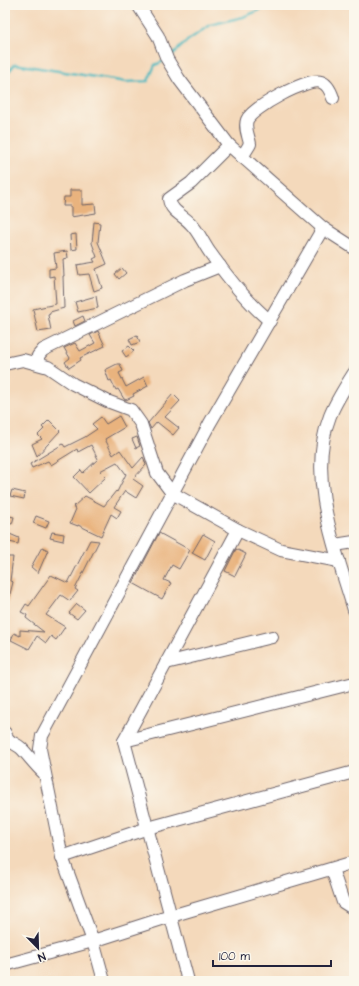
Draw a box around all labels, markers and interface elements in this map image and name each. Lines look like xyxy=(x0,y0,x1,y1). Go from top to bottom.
north arrow xyxy=(18,928,58,968)
scale bar xyxy=(213,942,331,968)
text: N xyxy=(36,948,48,965)
text: 100 m xyxy=(219,948,250,965)

